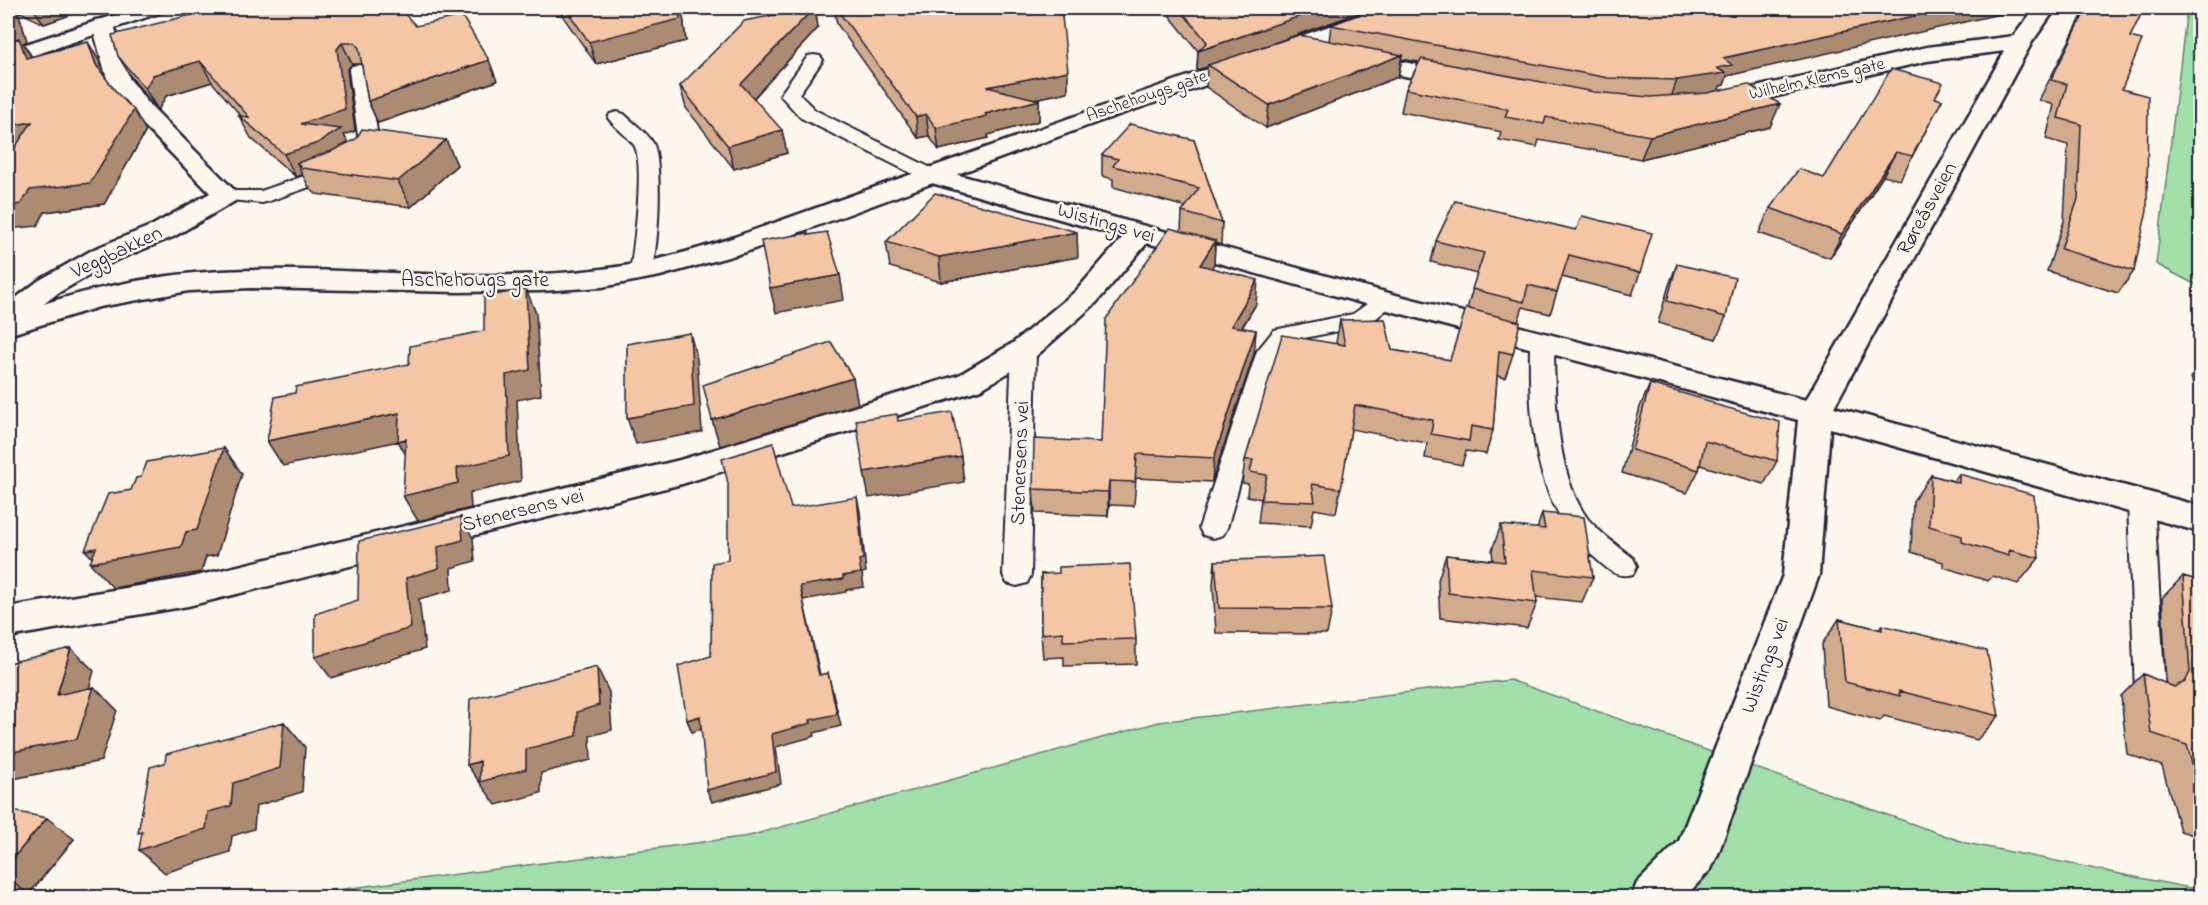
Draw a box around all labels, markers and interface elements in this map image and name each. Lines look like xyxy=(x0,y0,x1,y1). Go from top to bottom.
street label: Wilhelm Klems gate xyxy=(1747,52,1889,109)
street label: Aschehougs gate xyxy=(1083,64,1212,131)
street label: Røreåsveien xyxy=(1890,157,1966,261)
street label: Wistings vei xyxy=(1053,196,1158,254)
street label: Veggbakken xyxy=(65,219,169,290)
street label: Aschehougs gate xyxy=(401,266,549,298)
street label: Stenersens vei xyxy=(1004,400,1038,526)
street label: Stenersens vei xyxy=(459,481,587,541)
street label: Wistings vei xyxy=(1734,614,1800,719)

